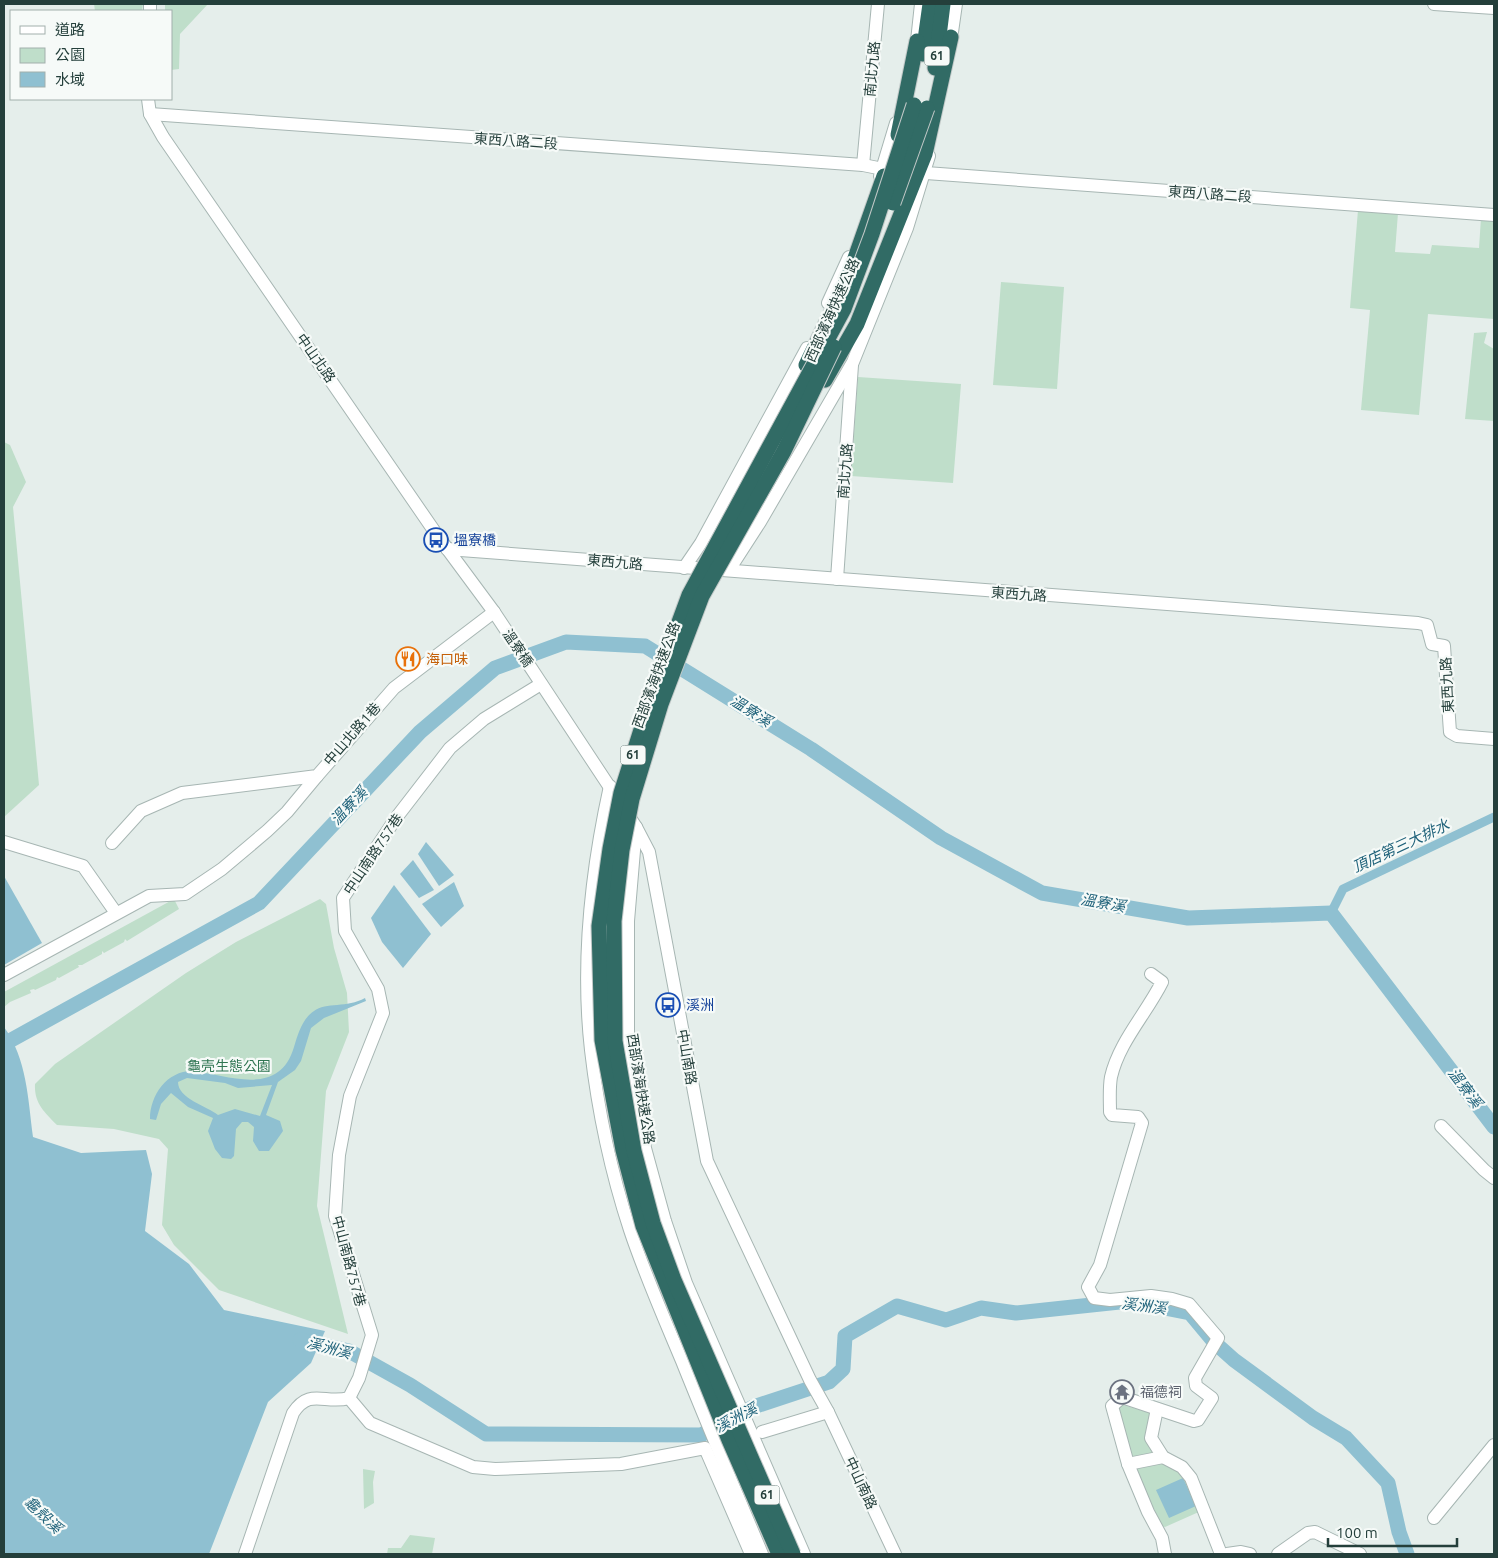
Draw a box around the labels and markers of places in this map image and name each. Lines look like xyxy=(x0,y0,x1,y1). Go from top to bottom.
bus stop icon: 塭寮橋 xyxy=(423,527,449,553)
place label: 塭寮橋 xyxy=(454,532,496,548)
restaurant icon: 海口味 xyxy=(395,646,421,672)
place label: 海口味 xyxy=(426,651,468,667)
bus stop icon: 溪洲 xyxy=(655,992,681,1018)
place label: 溪洲 xyxy=(686,997,714,1013)
temple icon: 福德祠 xyxy=(1109,1379,1135,1405)
place label: 福德祠 xyxy=(1140,1384,1182,1400)

